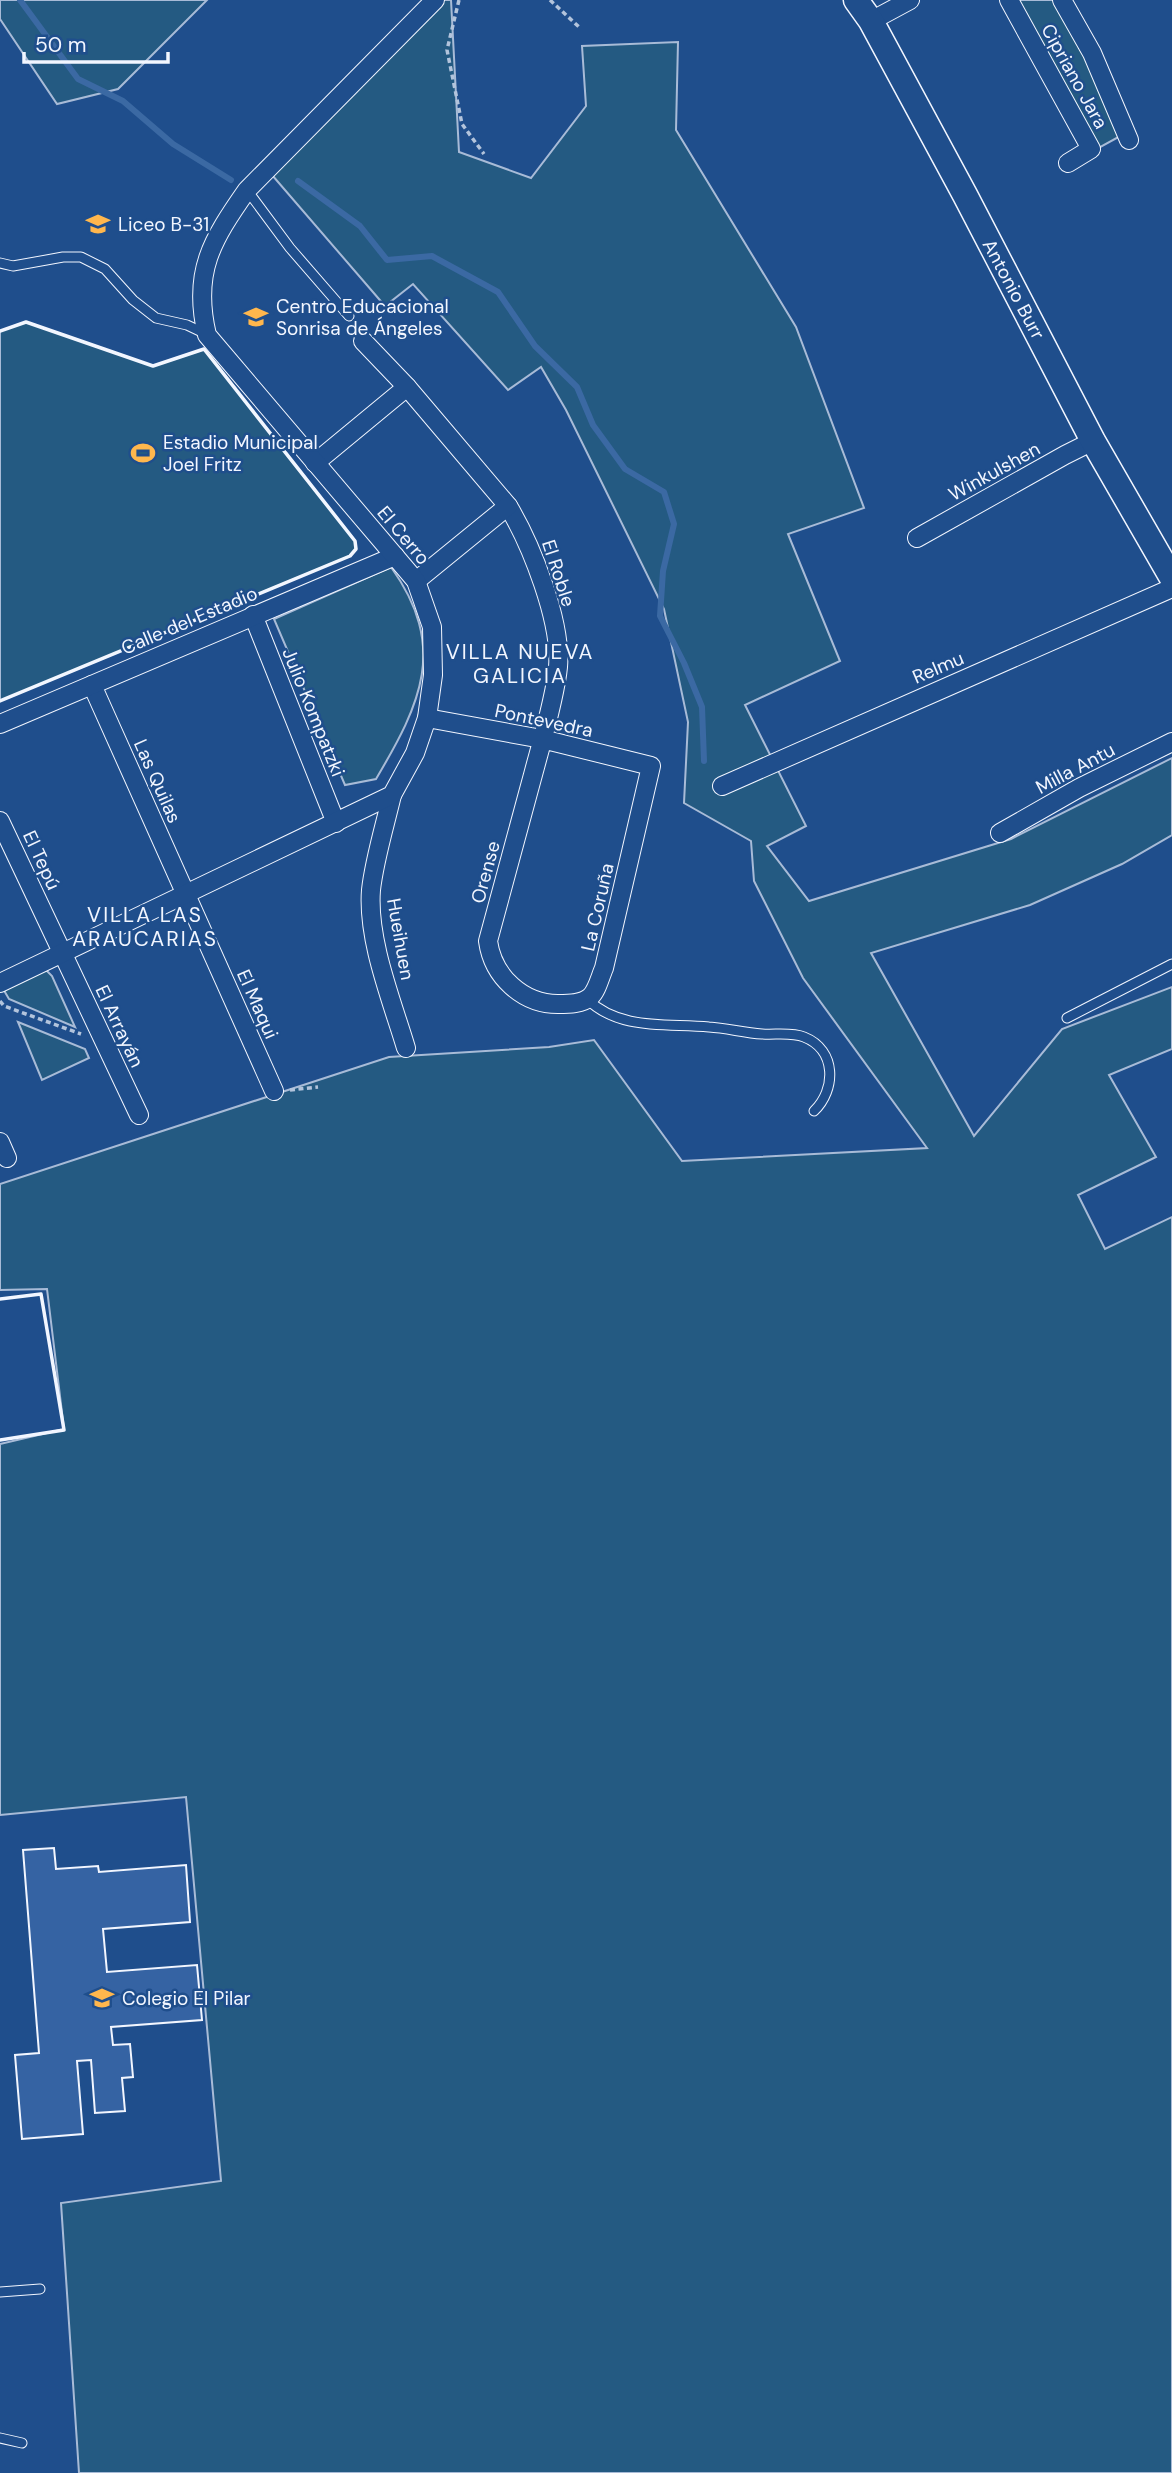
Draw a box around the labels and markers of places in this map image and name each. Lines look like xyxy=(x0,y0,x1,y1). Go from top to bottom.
school or university icon: Liceo B-31 xyxy=(84,210,112,238)
place label: Liceo B-31 xyxy=(118,212,209,237)
place label: Centro Educacional Sonrisa de Ángeles xyxy=(276,294,449,341)
school or university icon: Centro Educacional Sonrisa de Ángeles xyxy=(242,303,270,331)
place label: Estadio Municipal Joel Fritz xyxy=(163,430,318,477)
sports icon: Estadio Municipal Joel Fritz xyxy=(129,439,157,467)
school or university icon: Colegio El Pilar xyxy=(88,1984,116,2012)
place label: Colegio El Pilar xyxy=(122,1986,251,2011)

